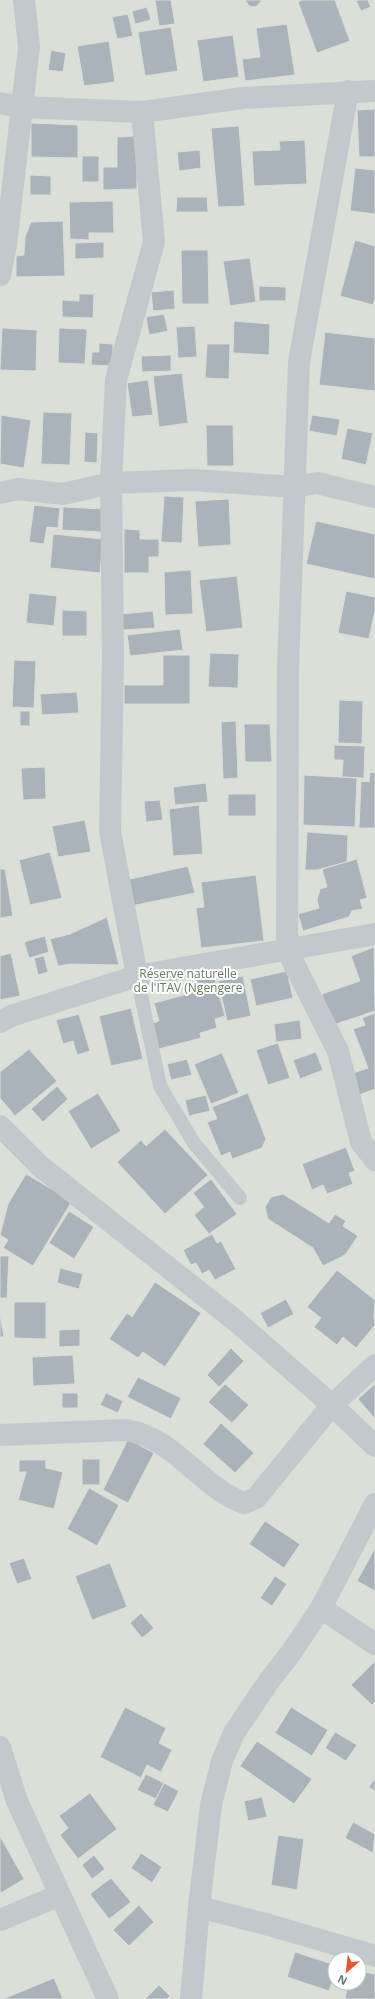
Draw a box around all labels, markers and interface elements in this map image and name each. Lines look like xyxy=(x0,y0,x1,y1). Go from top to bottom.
park label: Réserve naturelle de l'ITAV (Ngengere xyxy=(134,965,243,996)
north arrow xyxy=(327,1951,367,1991)
text: N xyxy=(335,1972,350,1989)

